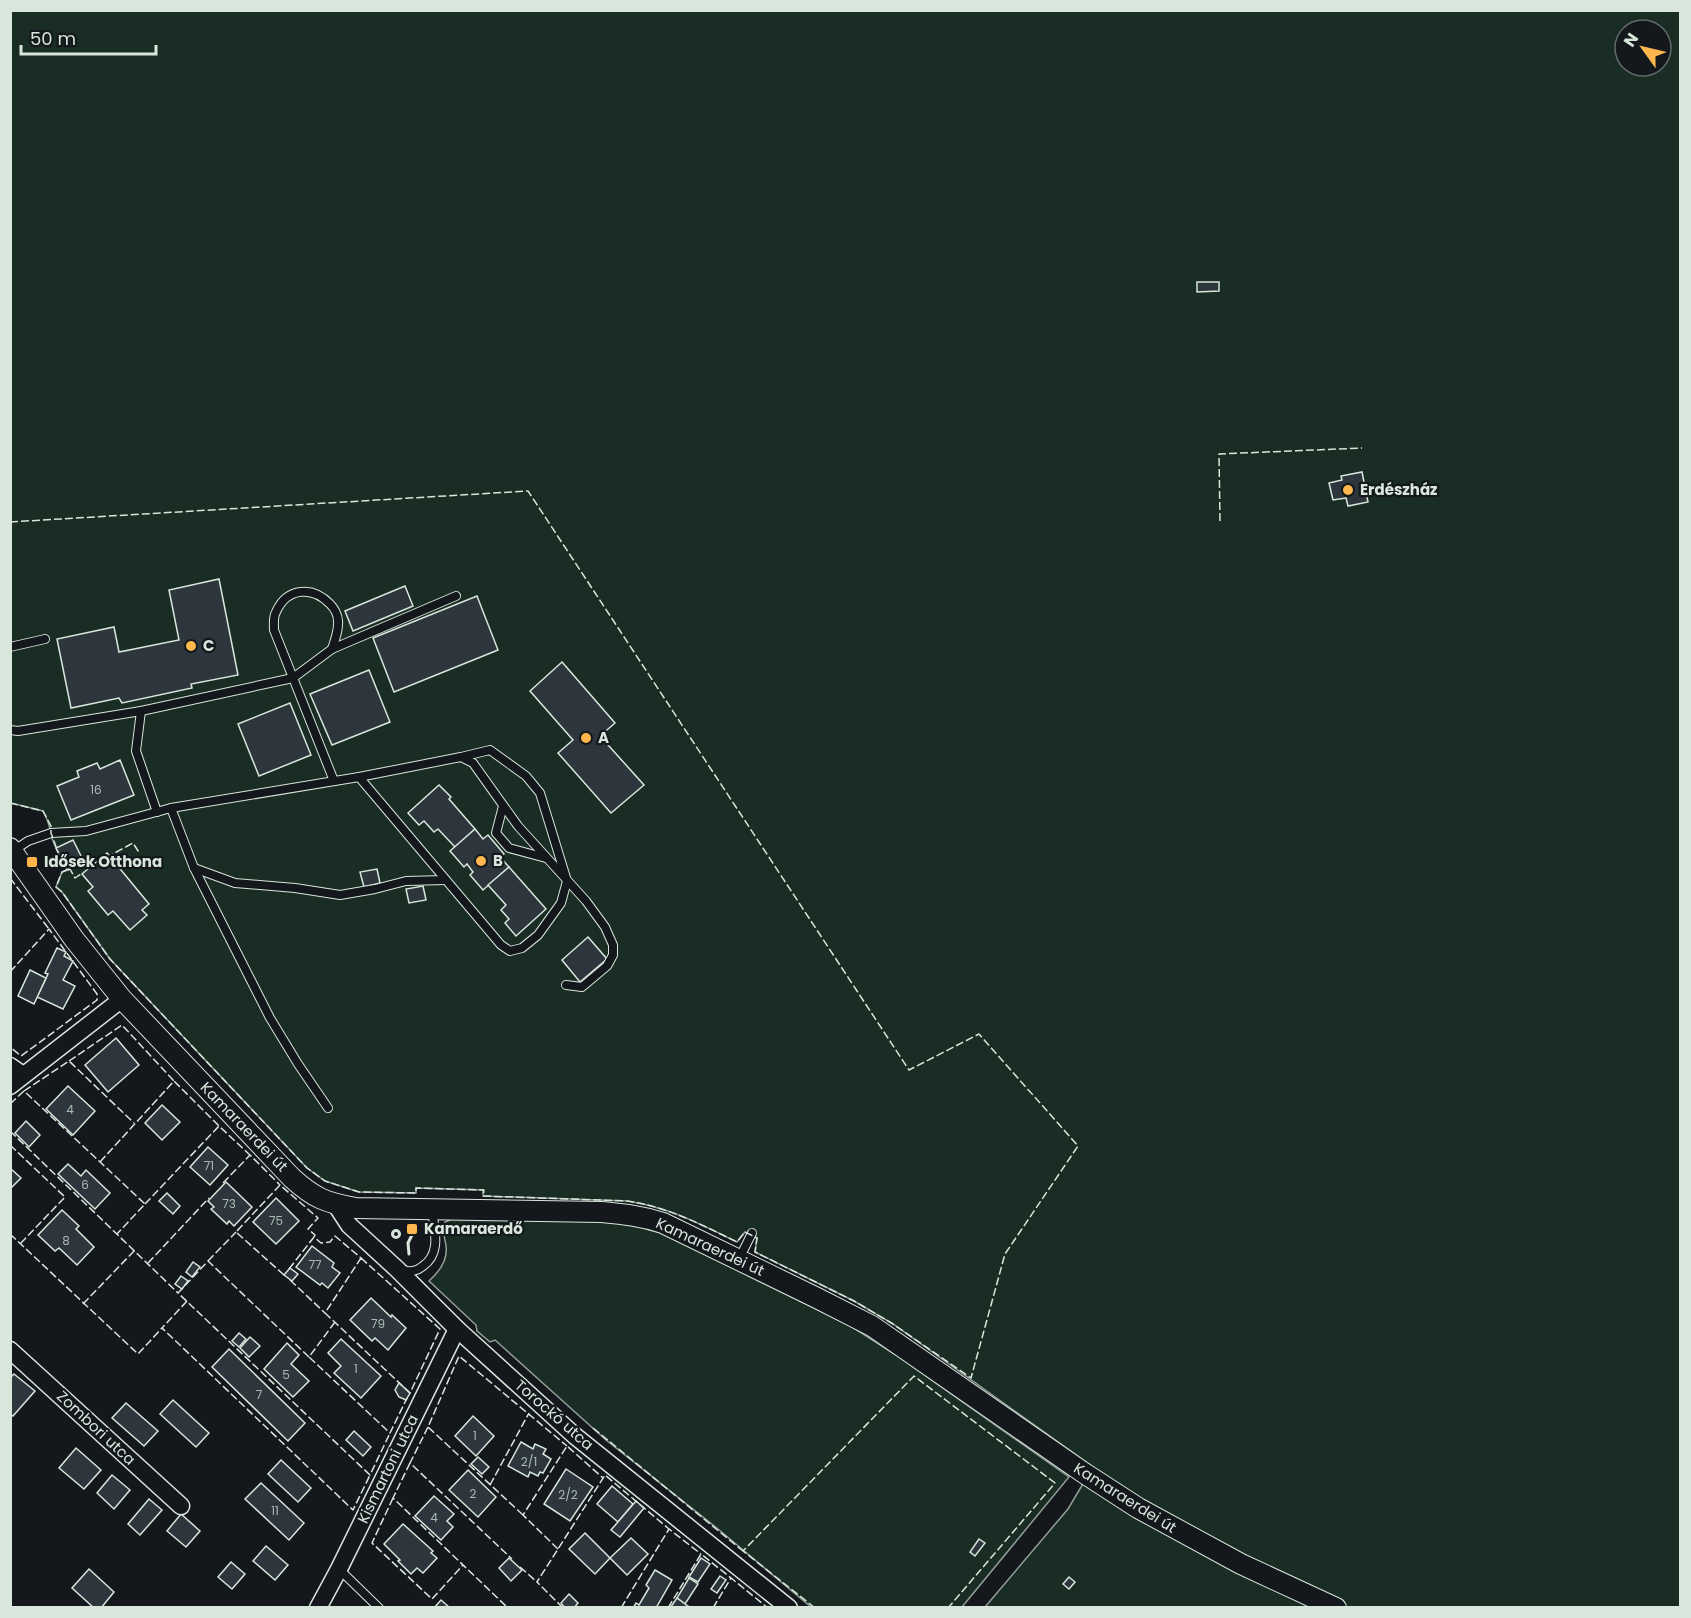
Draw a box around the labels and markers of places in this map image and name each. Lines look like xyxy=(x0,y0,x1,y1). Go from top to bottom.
place label: Erdészház xyxy=(1360,479,1438,500)
marker: Erdészház xyxy=(1341,483,1355,497)
place label: C xyxy=(203,635,214,656)
marker: C xyxy=(184,639,198,653)
place label: A xyxy=(598,727,609,748)
marker: A xyxy=(579,731,593,745)
place label: B xyxy=(493,850,503,871)
place label: Idősek Otthona xyxy=(44,851,162,872)
marker: B xyxy=(474,854,488,868)
marker: Idősek Otthona xyxy=(25,855,39,869)
place label: Kamaraerdő xyxy=(424,1218,523,1239)
marker: Kamaraerdő xyxy=(405,1222,419,1236)

